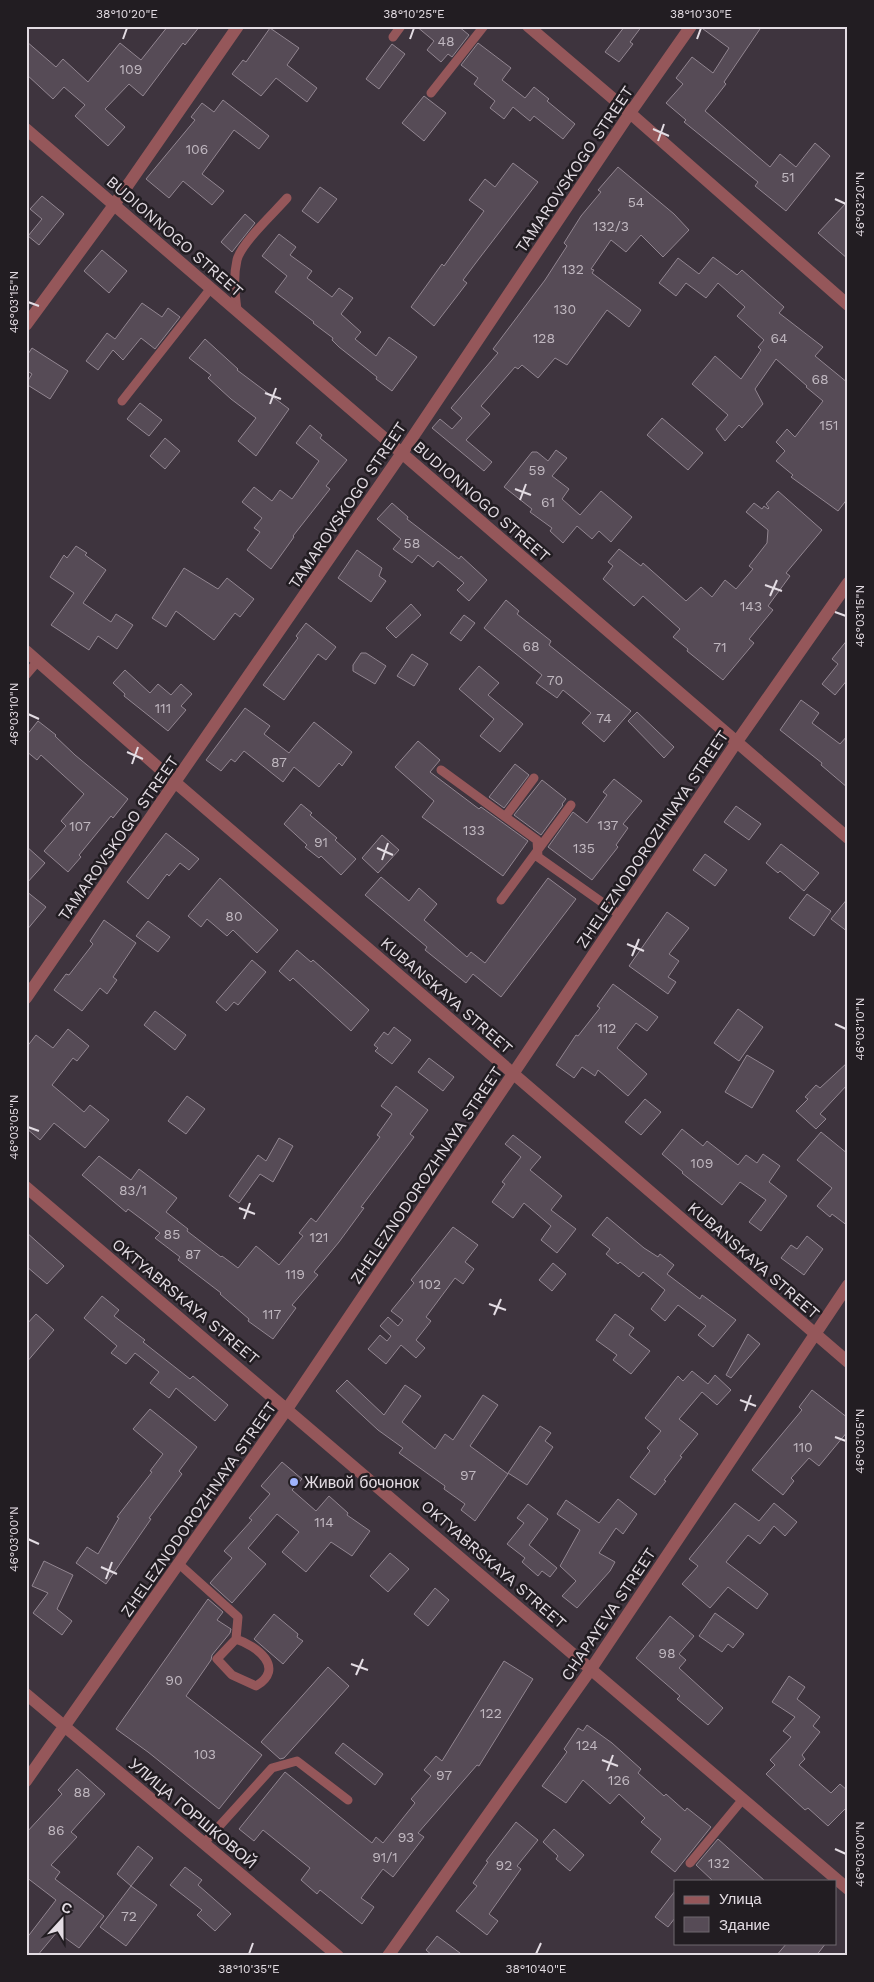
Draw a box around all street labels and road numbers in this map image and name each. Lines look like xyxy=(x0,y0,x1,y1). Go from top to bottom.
street label: TAMAROVSKOGO STREET xyxy=(512,82,638,256)
street label: BUDIONNOGO STREET xyxy=(103,172,247,301)
street label: TAMAROVSKOGO STREET xyxy=(285,418,411,592)
street label: BUDIONNOGO STREET xyxy=(410,437,554,566)
street label: ZHELEZNODOROZHNAYA STREET xyxy=(572,727,733,952)
street label: TAMAROVSKOGO STREET xyxy=(54,752,183,924)
street label: KUBANSKAYA STREET xyxy=(377,933,517,1058)
street label: ZHELEZNODOROZHNAYA STREET xyxy=(346,1063,507,1288)
street label: KUBANSKAYA STREET xyxy=(684,1198,824,1323)
street label: OKTYABRSKAYA STREET xyxy=(108,1234,263,1369)
street label: ZHELEZNODOROZHNAYA STREET xyxy=(117,1398,280,1620)
street label: OKTYABRSKAYA STREET xyxy=(417,1496,570,1633)
street label: CHAPAYEVA STREET xyxy=(557,1544,660,1684)
street label: УЛИЦА ГОРШКОВОЙ xyxy=(125,1754,260,1872)

